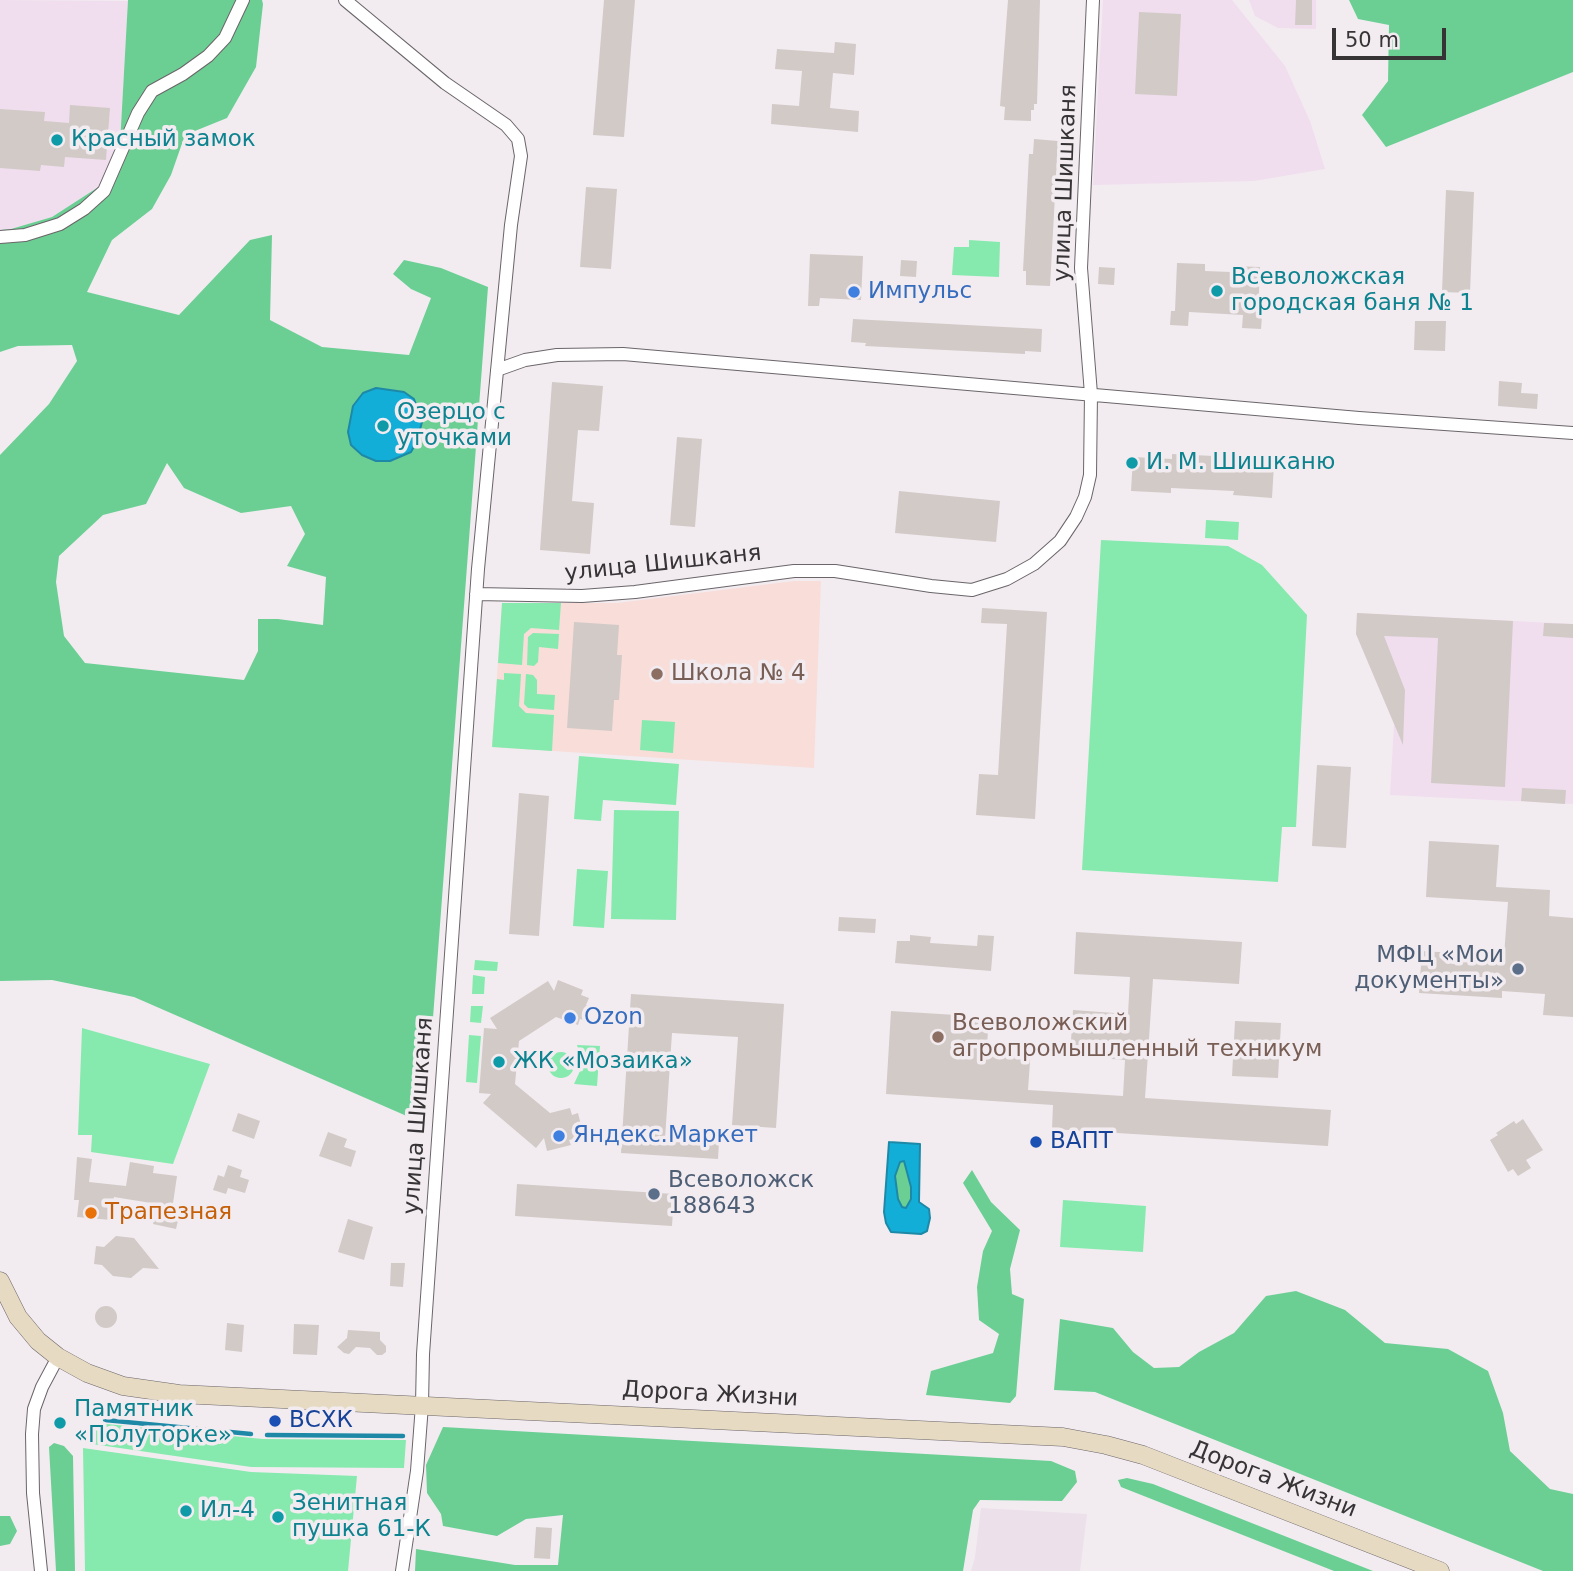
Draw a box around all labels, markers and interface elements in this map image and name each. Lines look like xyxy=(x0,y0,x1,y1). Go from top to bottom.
scale bar xyxy=(1335,14,1449,58)
text: 50 m xyxy=(1345,28,1399,52)
street label: улица Шишканя xyxy=(1049,84,1083,282)
place label: Красный замок xyxy=(71,126,256,154)
marker: Красный замок xyxy=(49,132,65,148)
place label: Всеволожская городская баня № 1 xyxy=(1231,264,1474,318)
place label: Импульс xyxy=(868,278,972,306)
marker: Всеволожская городская баня № 1 xyxy=(1209,283,1225,299)
marker: Импульс xyxy=(846,284,862,300)
place label: Озерцо с уточками xyxy=(397,399,512,453)
marker: Озерцо с уточками xyxy=(375,418,391,434)
place label: И. М. Шишканю xyxy=(1146,449,1335,477)
marker: И. М. Шишканю xyxy=(1124,455,1140,471)
street label: улица Шишканя xyxy=(563,540,763,588)
place label: Школа № 4 xyxy=(671,660,806,688)
marker: Школа № 4 xyxy=(649,666,665,682)
place label: МФЦ «Мои документы» xyxy=(1354,942,1504,996)
marker: МФЦ «Мои документы» xyxy=(1510,961,1526,977)
place label: Ozon xyxy=(584,1004,643,1032)
marker: Ozon xyxy=(562,1010,578,1026)
place label: Всеволожский агропромышленный техникум xyxy=(952,1010,1322,1064)
street label: улица Шишканя xyxy=(398,1016,440,1216)
marker: Всеволожский агропромышленный техникум xyxy=(930,1029,946,1045)
place label: ЖК «Мозаика» xyxy=(513,1048,693,1076)
marker: ЖК «Мозаика» xyxy=(491,1054,507,1070)
place label: Яндекс.Маркет xyxy=(573,1122,758,1150)
marker: Яндекс.Маркет xyxy=(551,1128,567,1144)
place label: ВАПТ xyxy=(1050,1128,1113,1156)
marker: ВАПТ xyxy=(1028,1134,1044,1150)
place label: Всеволожск 188643 xyxy=(668,1167,814,1221)
marker: Всеволожск 188643 xyxy=(646,1186,662,1202)
place label: Трапезная xyxy=(105,1199,232,1227)
marker: Трапезная xyxy=(83,1205,99,1221)
street label: Дорога Жизни xyxy=(621,1377,799,1413)
place label: Памятник «Полуторке» xyxy=(74,1396,232,1450)
place label: ВСХК xyxy=(289,1407,353,1435)
marker: ВСХК xyxy=(267,1413,283,1429)
marker: Памятник «Полуторке» xyxy=(52,1415,68,1431)
street label: Дорога Жизни xyxy=(1186,1436,1360,1524)
place label: Зенитная пушка 61-К xyxy=(292,1490,431,1544)
place label: Ил-4 xyxy=(200,1497,255,1525)
marker: Ил-4 xyxy=(178,1503,194,1519)
marker: Зенитная пушка 61-К xyxy=(270,1509,286,1525)

